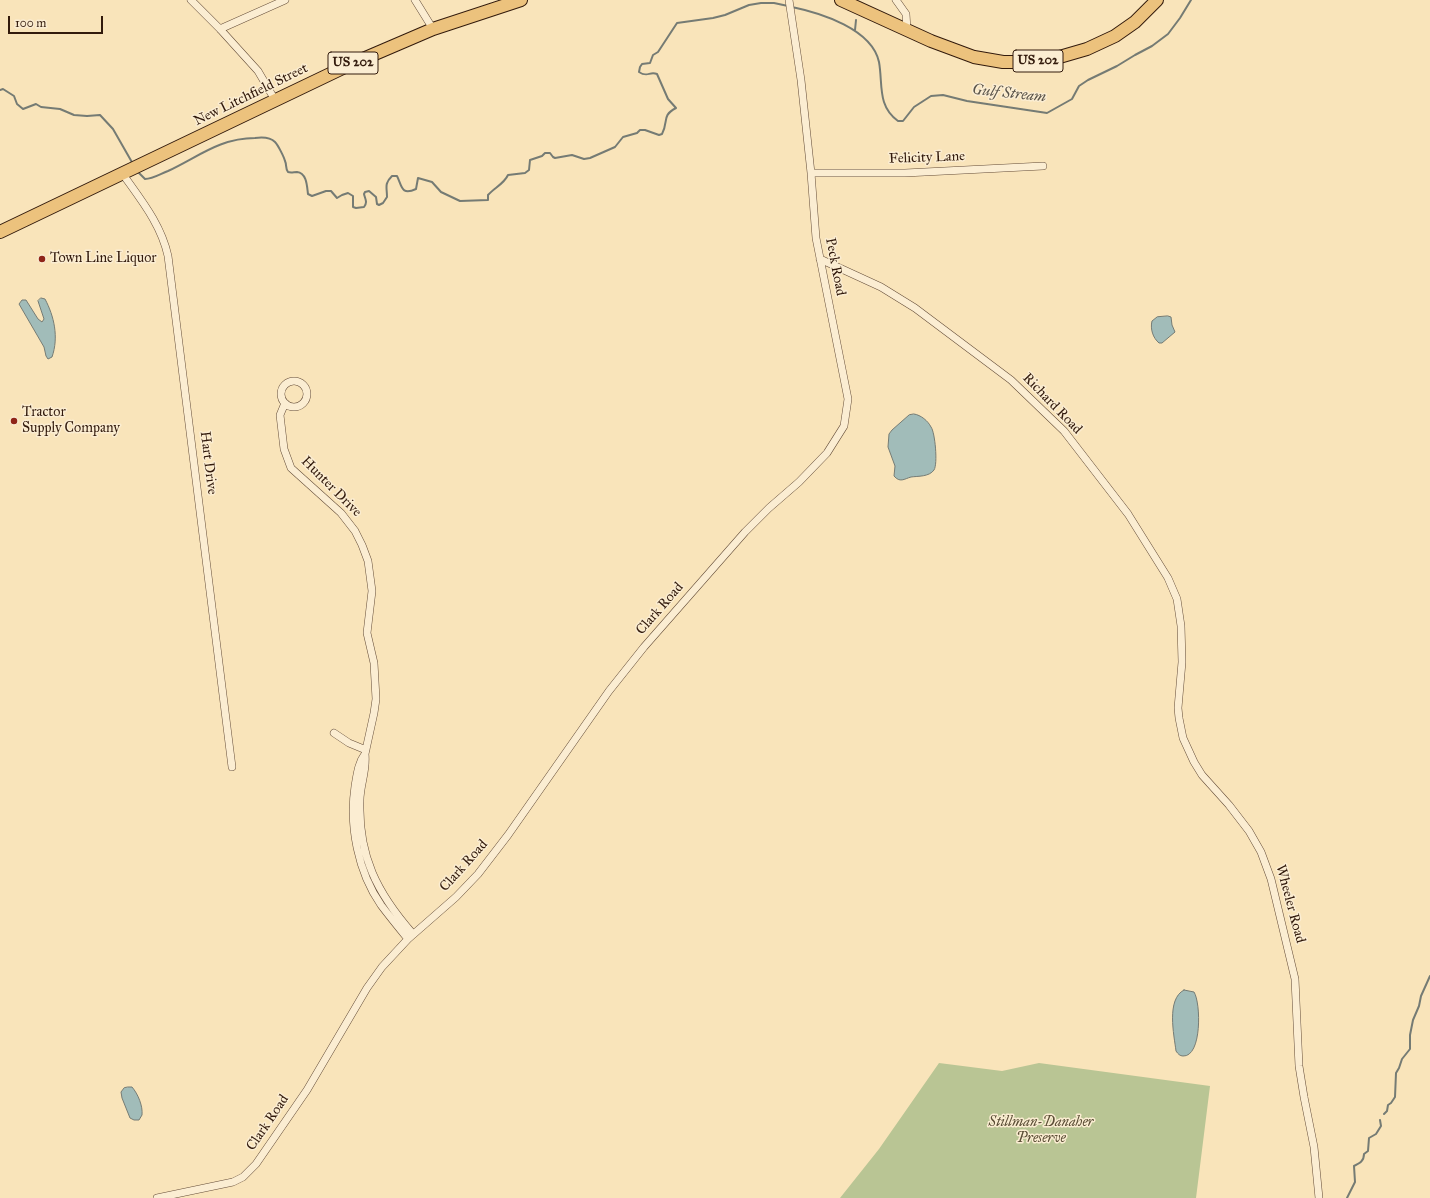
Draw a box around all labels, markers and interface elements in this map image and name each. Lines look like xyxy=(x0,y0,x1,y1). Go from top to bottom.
scale bar xyxy=(10,8,105,34)
text: 100 m xyxy=(15,16,46,30)
road number: US 202 xyxy=(1013,50,1063,72)
road number: US 202 xyxy=(328,52,378,74)
street label: New Litchfield Street xyxy=(191,60,311,130)
water label: Gulf Stream xyxy=(971,81,1047,107)
street label: Felicity Lane xyxy=(889,148,965,168)
street label: Peck Road xyxy=(821,237,849,297)
place label: Town Line Liquor xyxy=(50,251,157,267)
marker: Town Line Liquor xyxy=(37,254,47,264)
street label: Richard Road xyxy=(1019,370,1085,438)
place label: Tractor Supply Company xyxy=(22,405,120,438)
marker: Tractor Supply Company xyxy=(9,416,19,426)
street label: Hart Drive xyxy=(196,430,220,496)
street label: Hunter Drive xyxy=(297,453,365,521)
street label: Clark Road xyxy=(633,579,687,639)
street label: Clark Road xyxy=(436,837,492,895)
street label: Wheeler Road xyxy=(1271,863,1309,945)
street label: Clark Road xyxy=(243,1092,293,1154)
park label: Stillman-Danaher Preserve xyxy=(989,1115,1093,1148)

